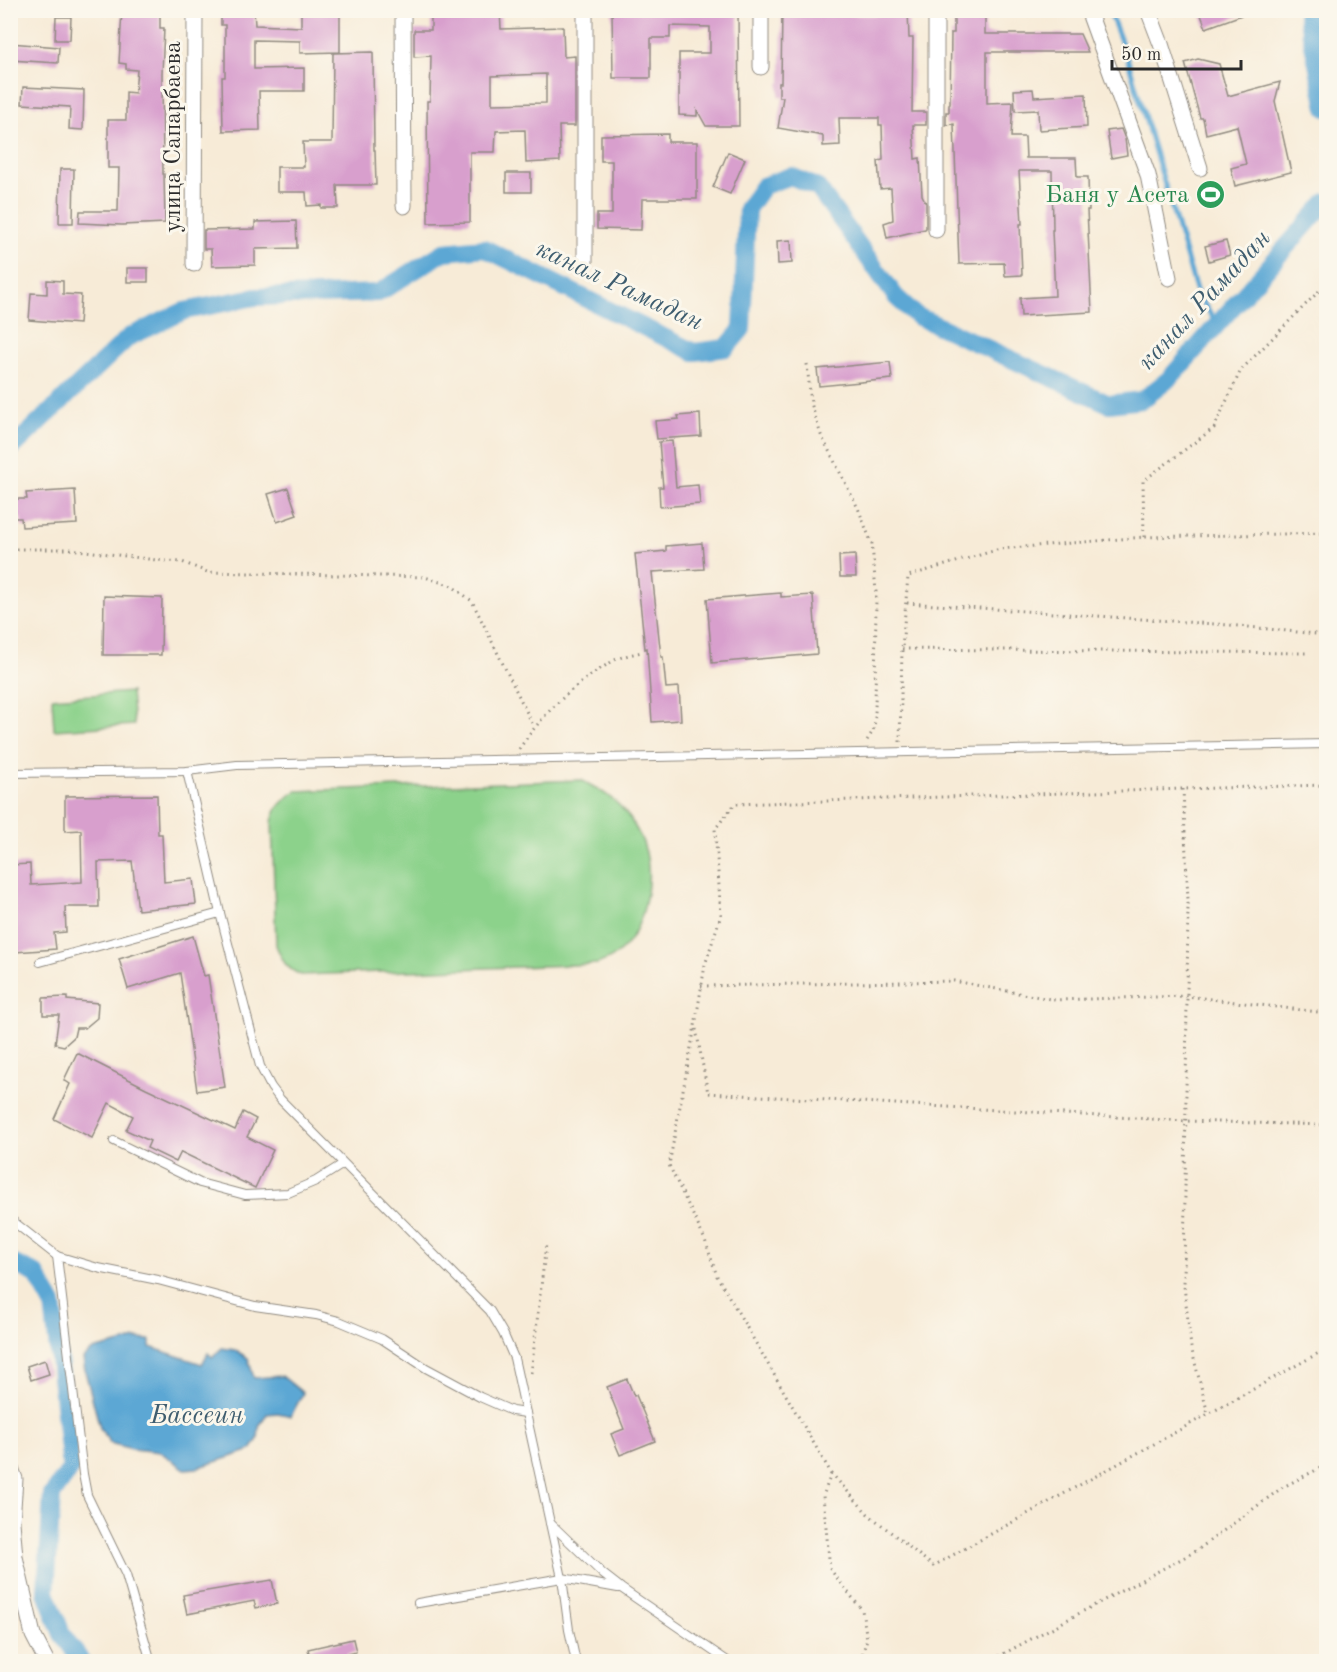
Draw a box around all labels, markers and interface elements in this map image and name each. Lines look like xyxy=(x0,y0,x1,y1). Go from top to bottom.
scale bar xyxy=(1112,33,1241,71)
street label: улица Сапарбаева xyxy=(162,41,186,233)
text: 50 m xyxy=(1121,46,1161,64)
sports icon: Баня у Асета xyxy=(1194,178,1226,210)
place label: Баня у Асета xyxy=(1045,184,1189,208)
water label: канал Рамадан xyxy=(1133,225,1276,376)
water label: канал Рамадан xyxy=(531,236,707,336)
water label: Бассеин xyxy=(149,1403,244,1429)

